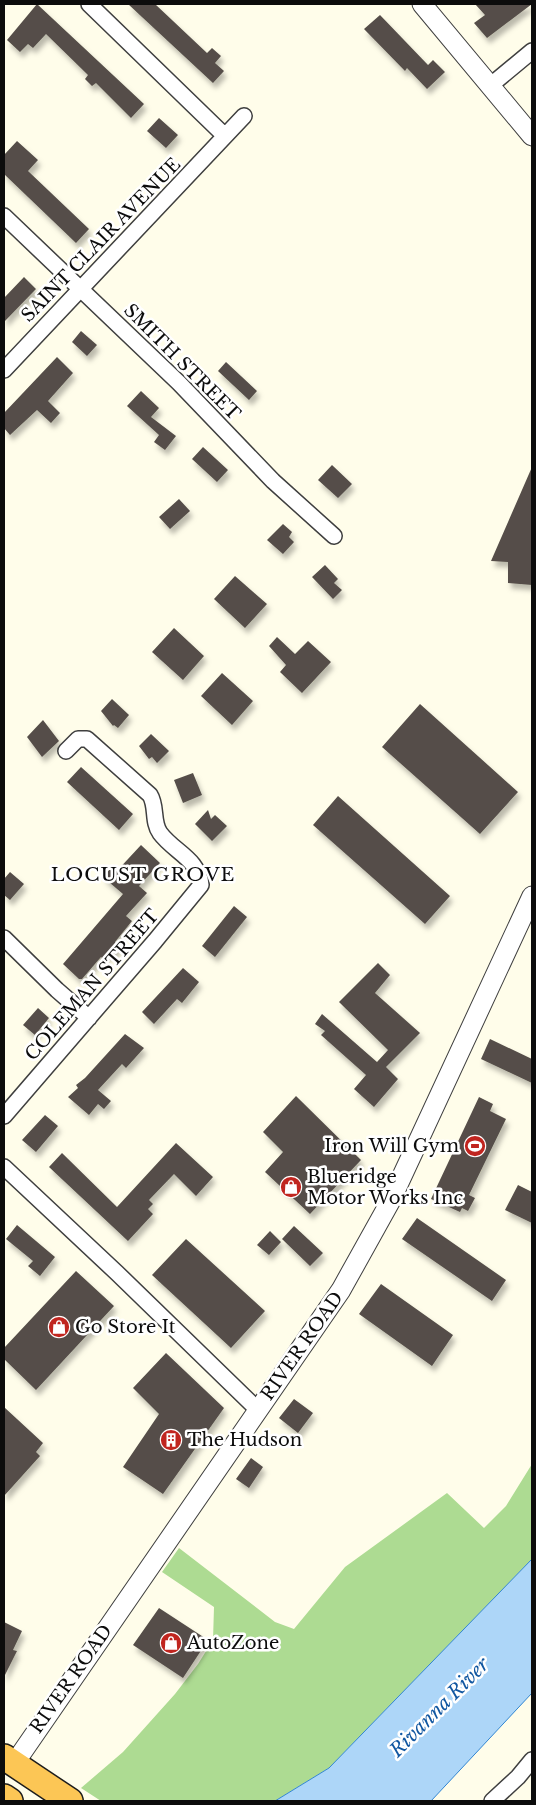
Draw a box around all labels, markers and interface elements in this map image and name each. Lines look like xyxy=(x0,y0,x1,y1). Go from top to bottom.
street label: SAINT CLAIR AVENUE xyxy=(17,153,185,327)
street label: SMITH STREET xyxy=(119,299,245,425)
district label: LOCUST GROVE xyxy=(51,863,235,886)
street label: COLEMAN STREET xyxy=(20,905,164,1065)
sports icon: Iron Will Gym xyxy=(463,1134,487,1158)
place label: Iron Will Gym xyxy=(324,1135,459,1157)
place label: Blueridge Motor Works Inc xyxy=(307,1166,463,1209)
shop icon: Blueridge Motor Works Inc xyxy=(279,1175,303,1199)
street label: RIVER ROAD xyxy=(256,1287,348,1405)
shop icon: Go Store It xyxy=(47,1315,71,1339)
place label: Go Store It xyxy=(75,1316,176,1338)
building icon: The Hudson xyxy=(159,1428,183,1452)
place label: The Hudson xyxy=(187,1429,302,1451)
street label: RIVER ROAD xyxy=(25,1620,117,1738)
shop icon: AutoZone xyxy=(159,1631,183,1655)
place label: AutoZone xyxy=(186,1632,279,1654)
water label: Rivanna River xyxy=(384,1652,495,1762)

